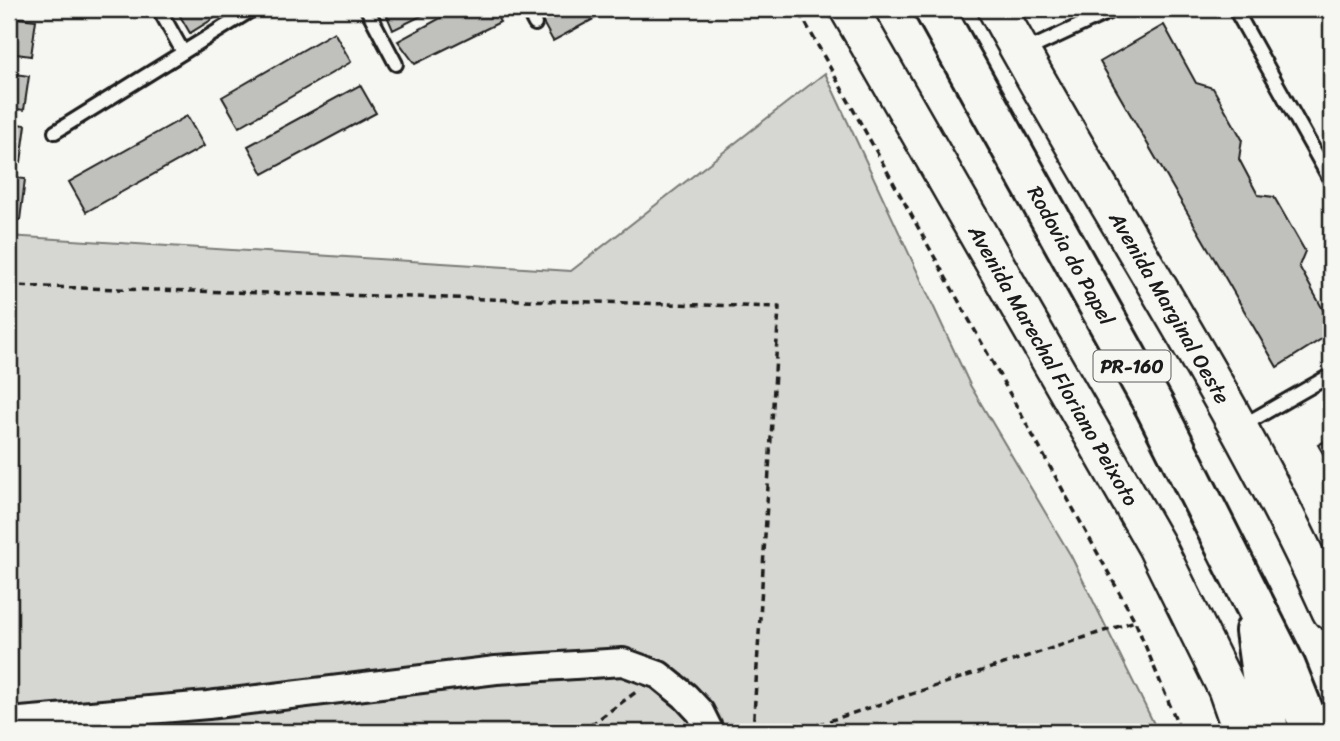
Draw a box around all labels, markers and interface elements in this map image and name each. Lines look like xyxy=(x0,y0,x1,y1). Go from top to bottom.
street label: Rodovia do Papel xyxy=(1017,178,1126,333)
street label: Avenida Marginal Oeste xyxy=(1098,203,1241,412)
street label: Avenida Marechal Floriano Peixoto xyxy=(957,217,1149,514)
road number: PR-160 xyxy=(1094,350,1170,382)

